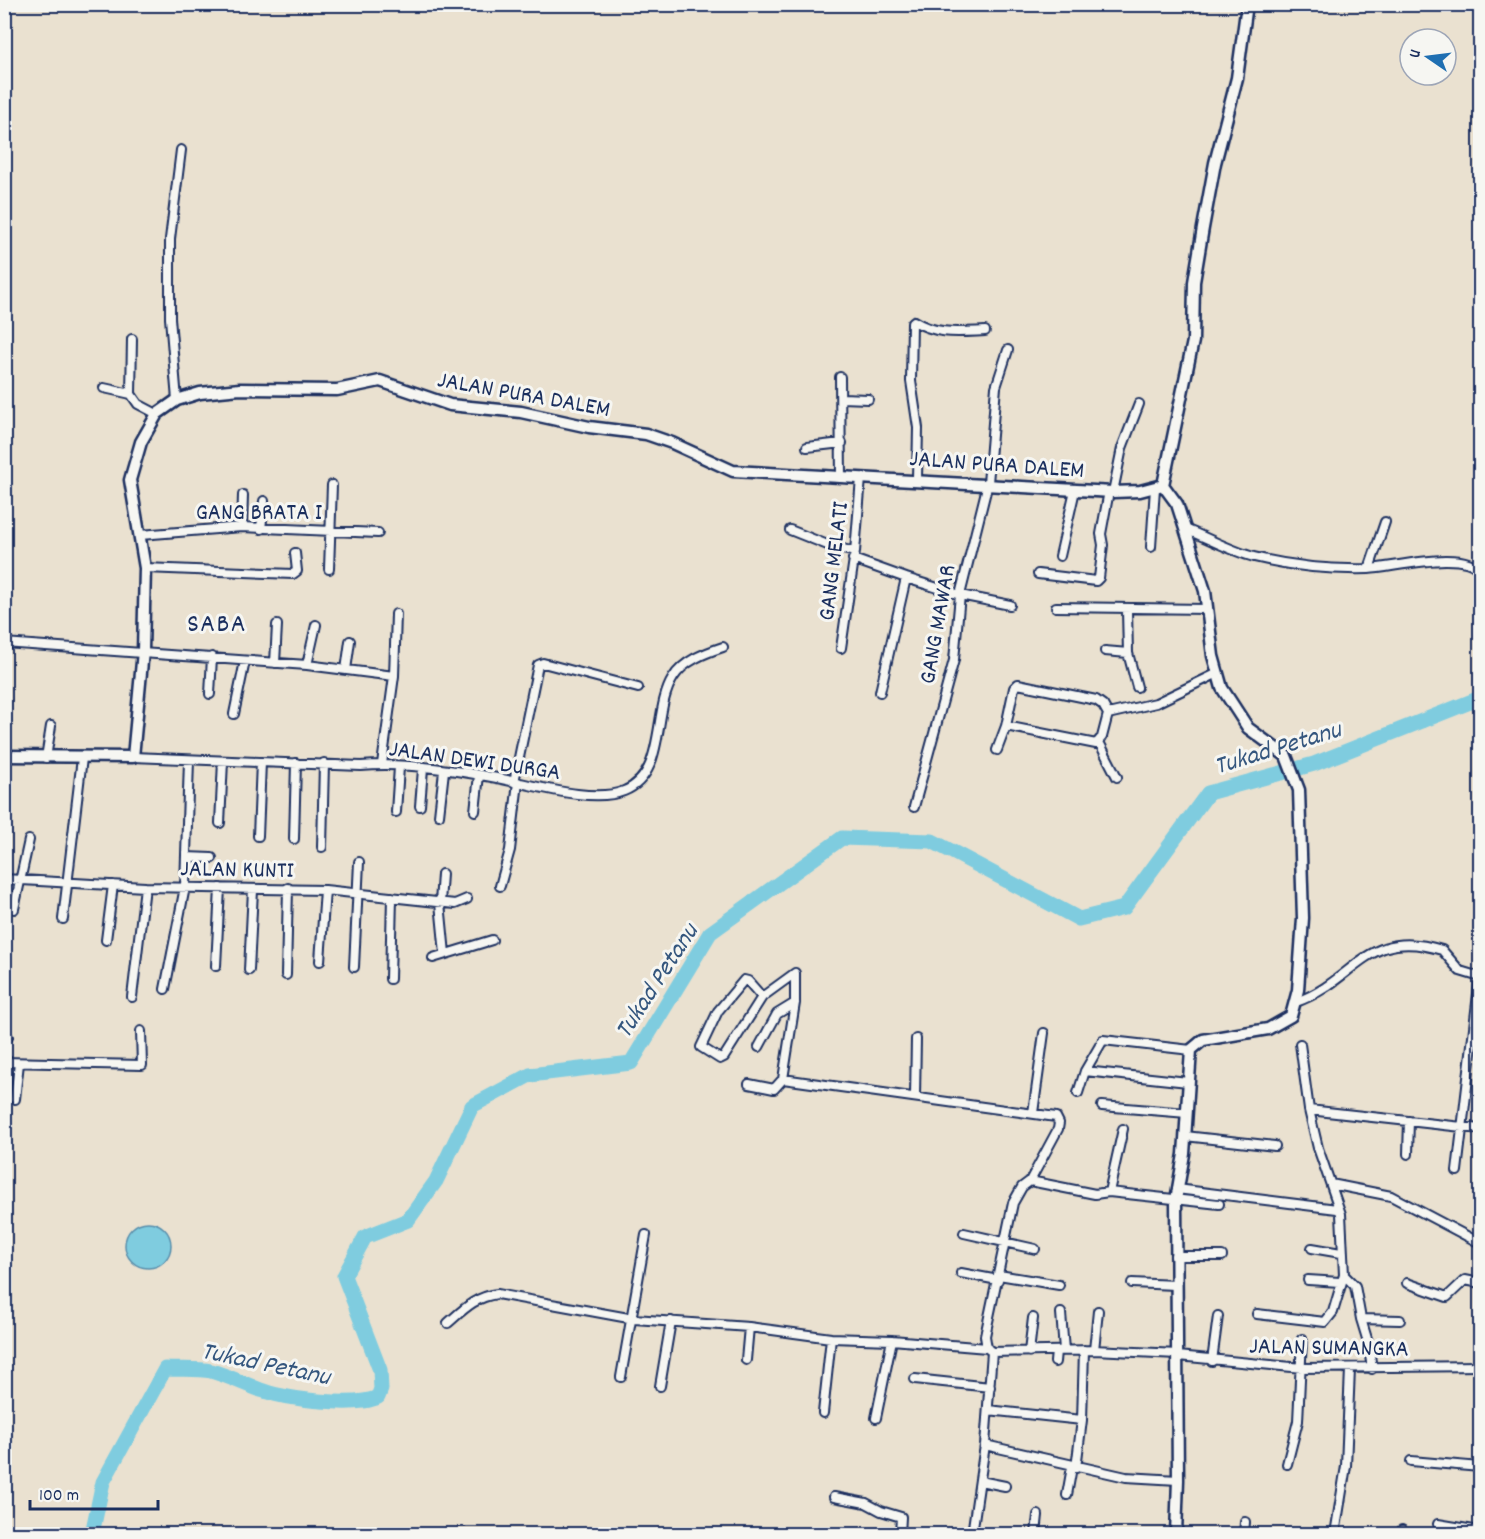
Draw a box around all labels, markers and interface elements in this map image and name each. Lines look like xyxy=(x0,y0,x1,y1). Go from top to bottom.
north arrow xyxy=(1398,27,1458,87)
text: U xyxy=(1404,47,1428,61)
street label: JALAN PURA DALEM xyxy=(434,364,613,428)
street label: JALAN PURA DALEM xyxy=(908,443,1085,489)
street label: GANG BRATA I xyxy=(196,497,323,531)
street label: GANG MELATI xyxy=(811,499,859,623)
street label: GANG MAWAR xyxy=(912,562,966,687)
district label: SABA xyxy=(187,606,247,645)
water label: Tukad Petanu xyxy=(1210,712,1348,786)
street label: JALAN DEWI DURGA xyxy=(387,733,563,791)
street label: JALAN KUNTI xyxy=(180,853,295,889)
water label: Tukad Petanu xyxy=(607,915,710,1047)
street label: JALAN SUMANGKA xyxy=(1249,1331,1409,1367)
water label: Tukad Petanu xyxy=(197,1334,335,1397)
scale bar xyxy=(30,1473,158,1511)
text: 100 m xyxy=(39,1484,79,1509)

